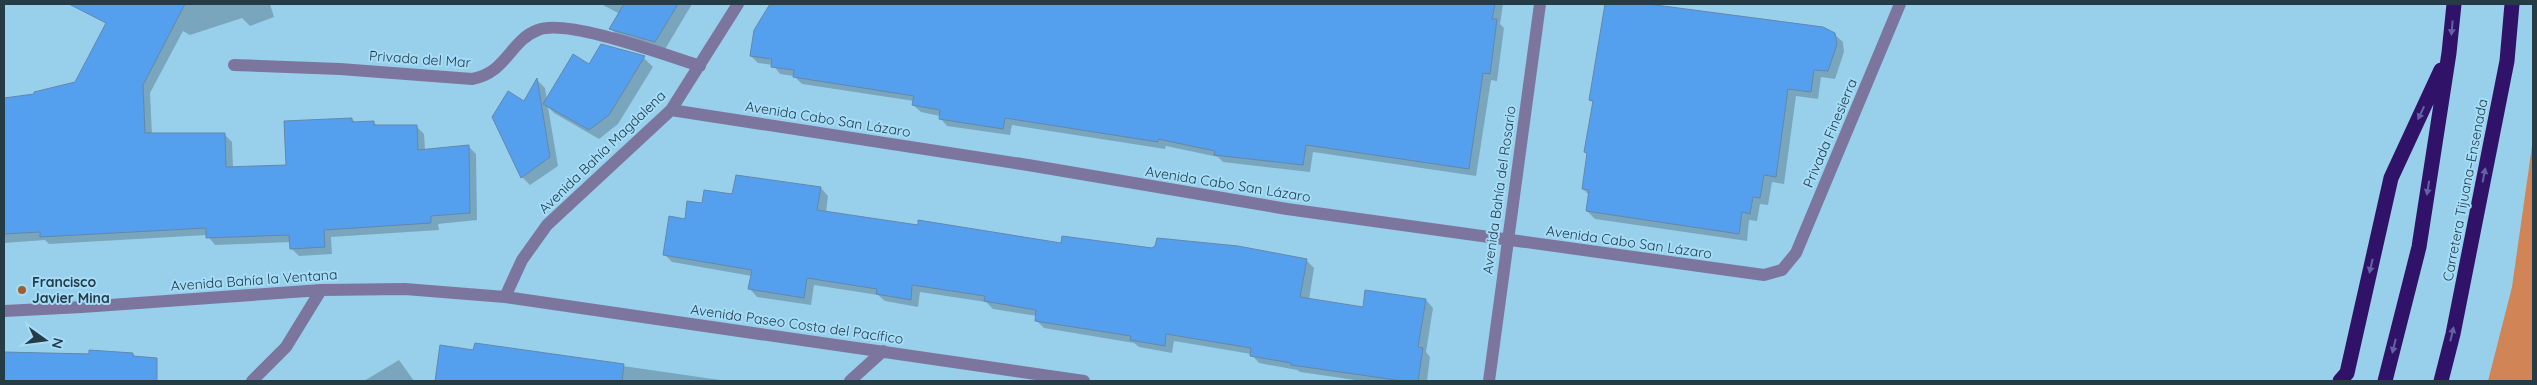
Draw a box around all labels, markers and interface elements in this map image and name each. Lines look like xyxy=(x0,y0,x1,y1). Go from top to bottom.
one-way arrow xyxy=(2447,21,2455,37)
street label: Privada del Mar xyxy=(368,46,472,72)
street label: Privada Finesierra xyxy=(1799,76,1861,190)
street label: Avenida Bahía Magdalena xyxy=(535,87,669,217)
street label: Avenida Cabo San Lázaro xyxy=(744,97,912,141)
street label: Carretera Tijuana–Ensenada xyxy=(2438,97,2492,283)
street label: Avenida Bahía del Rosario xyxy=(1478,105,1520,275)
one-way arrow xyxy=(2417,106,2425,120)
street label: Avenida Cabo San Lázaro xyxy=(1144,162,1312,206)
one-way arrow xyxy=(2480,167,2488,182)
one-way arrow xyxy=(2424,180,2432,196)
street label: Avenida Cabo San Lázaro xyxy=(1545,221,1713,263)
one-way arrow xyxy=(2367,259,2375,274)
street label: Avenida Bahía la Ventana xyxy=(170,265,338,295)
place label: Francisco Javier Mina xyxy=(32,273,110,307)
marker: Francisco Javier Mina xyxy=(16,284,28,296)
street label: Avenida Paseo Costa del Pacífico xyxy=(689,300,905,348)
north arrow xyxy=(20,315,70,365)
one-way arrow xyxy=(2448,326,2456,341)
text: N xyxy=(48,336,68,350)
one-way arrow xyxy=(2390,339,2398,354)

